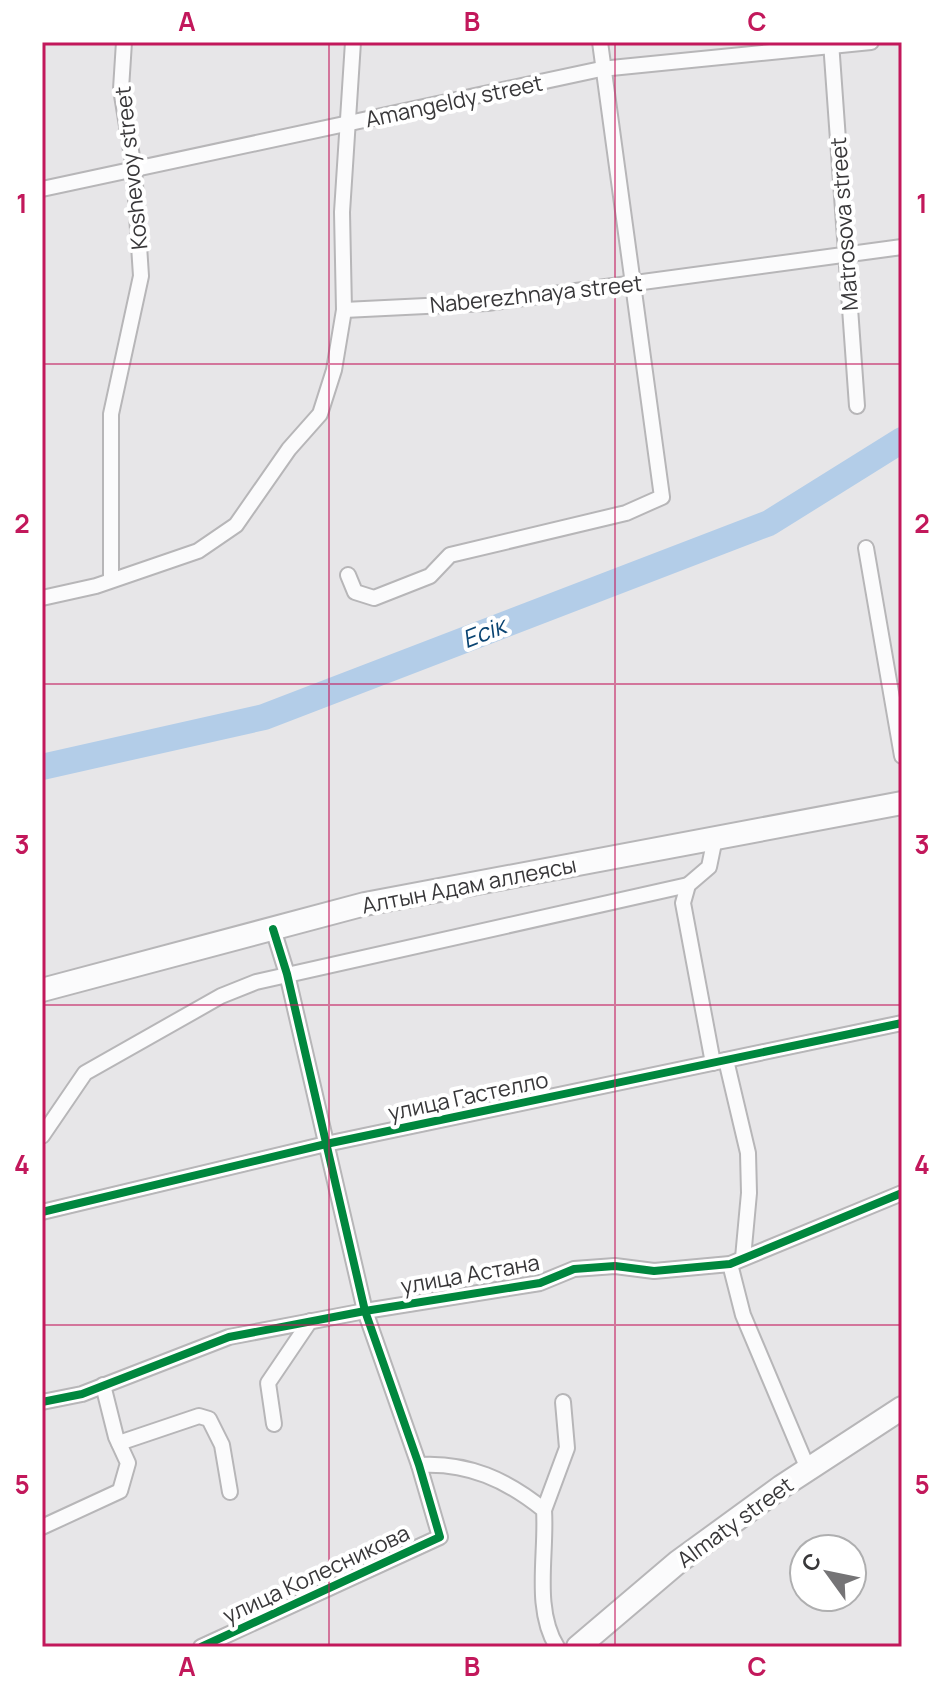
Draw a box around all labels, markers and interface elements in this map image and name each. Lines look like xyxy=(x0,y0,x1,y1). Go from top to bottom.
text: A xyxy=(178,3,196,39)
text: B xyxy=(464,3,480,39)
text: C xyxy=(747,3,767,39)
street label: Amangeldy street xyxy=(363,68,546,134)
street label: Koshevoy street xyxy=(107,85,154,251)
street label: Matrosova street xyxy=(823,136,865,312)
text: 1 xyxy=(16,185,28,221)
text: 1 xyxy=(916,185,928,221)
street label: Naberezhnaya street xyxy=(428,268,644,320)
text: 2 xyxy=(14,505,30,541)
text: 2 xyxy=(914,505,930,541)
water label: Есік xyxy=(457,607,513,655)
text: 3 xyxy=(14,826,30,862)
text: 3 xyxy=(914,826,930,862)
street label: Алтын Адам аллеясы xyxy=(359,849,579,921)
street label: улица Гастелло xyxy=(385,1064,551,1128)
text: 4 xyxy=(14,1146,30,1182)
text: 4 xyxy=(914,1146,930,1182)
street label: улица Астана xyxy=(398,1247,542,1301)
text: 5 xyxy=(14,1466,30,1502)
text: 5 xyxy=(914,1466,930,1502)
street label: Almaty street xyxy=(671,1469,799,1574)
street label: улица Колесникова xyxy=(218,1518,414,1630)
north arrow xyxy=(788,1533,868,1613)
text: С xyxy=(794,1547,828,1577)
text: A xyxy=(178,1648,196,1684)
text: B xyxy=(464,1648,480,1684)
text: C xyxy=(747,1648,767,1684)

